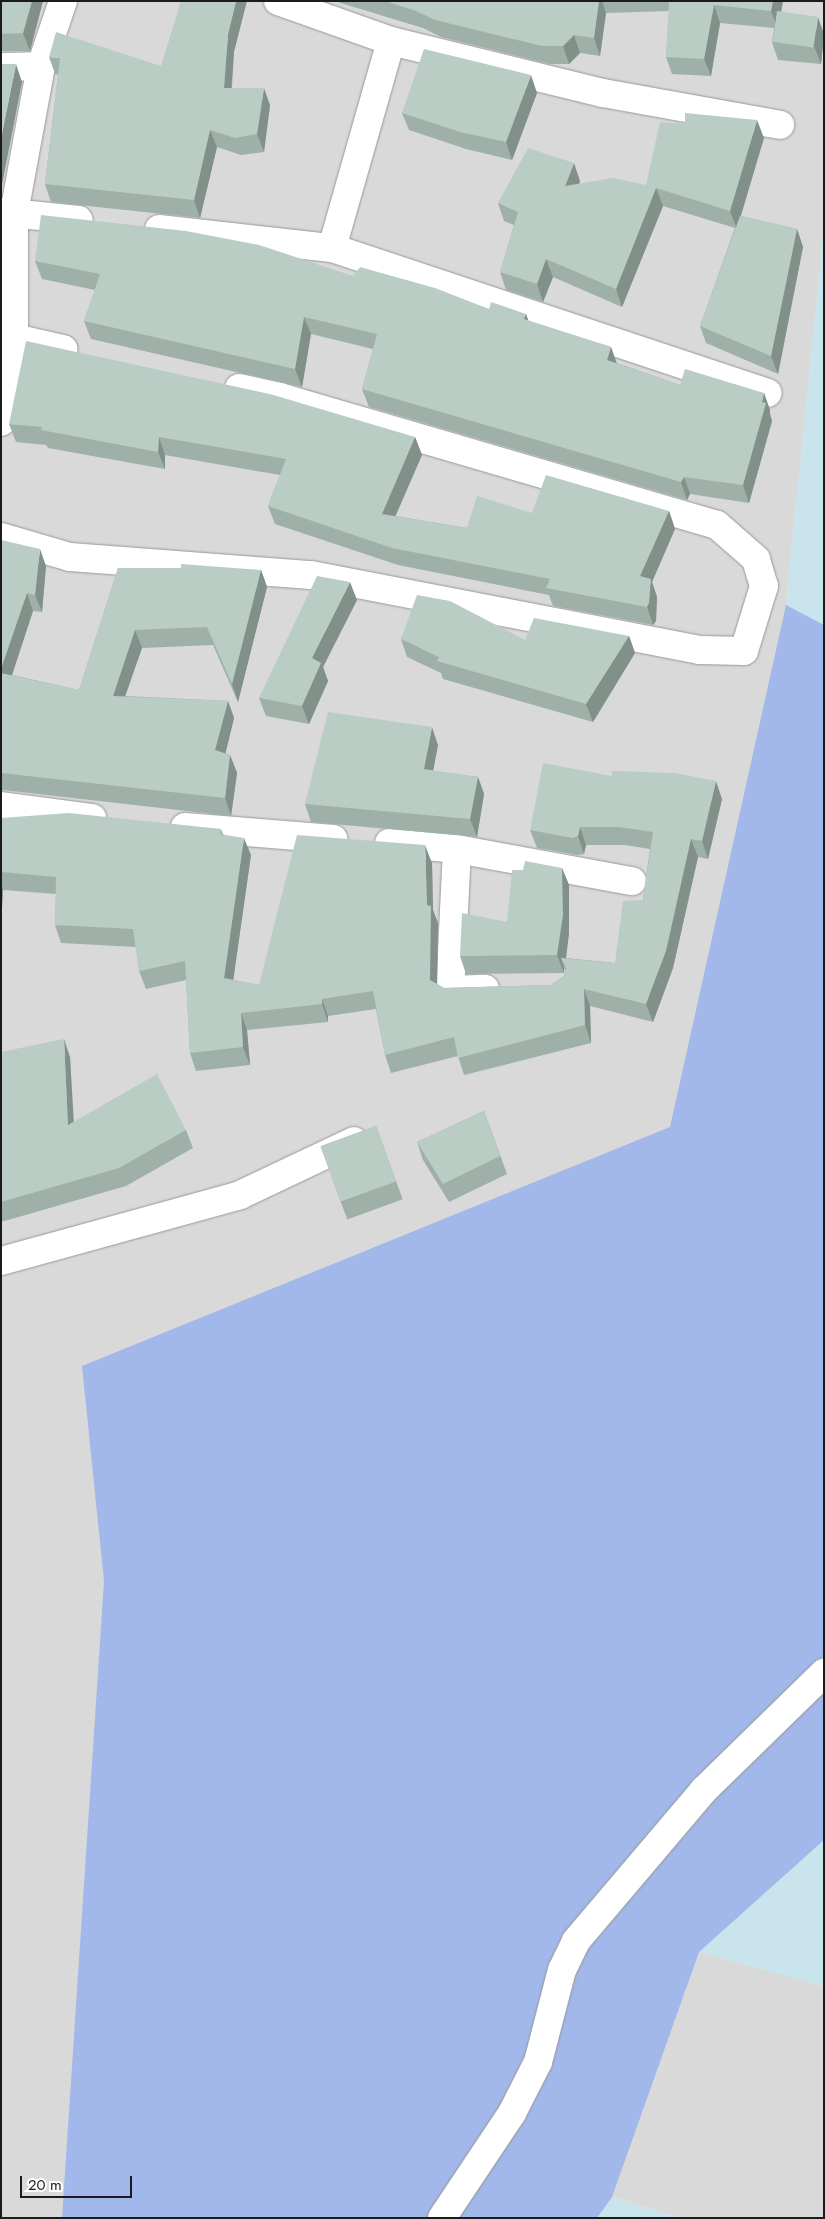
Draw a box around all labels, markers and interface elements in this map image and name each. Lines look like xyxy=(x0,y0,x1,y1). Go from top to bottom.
scale bar xyxy=(22,2166,135,2198)
text: 20 m xyxy=(28,2174,62,2196)

